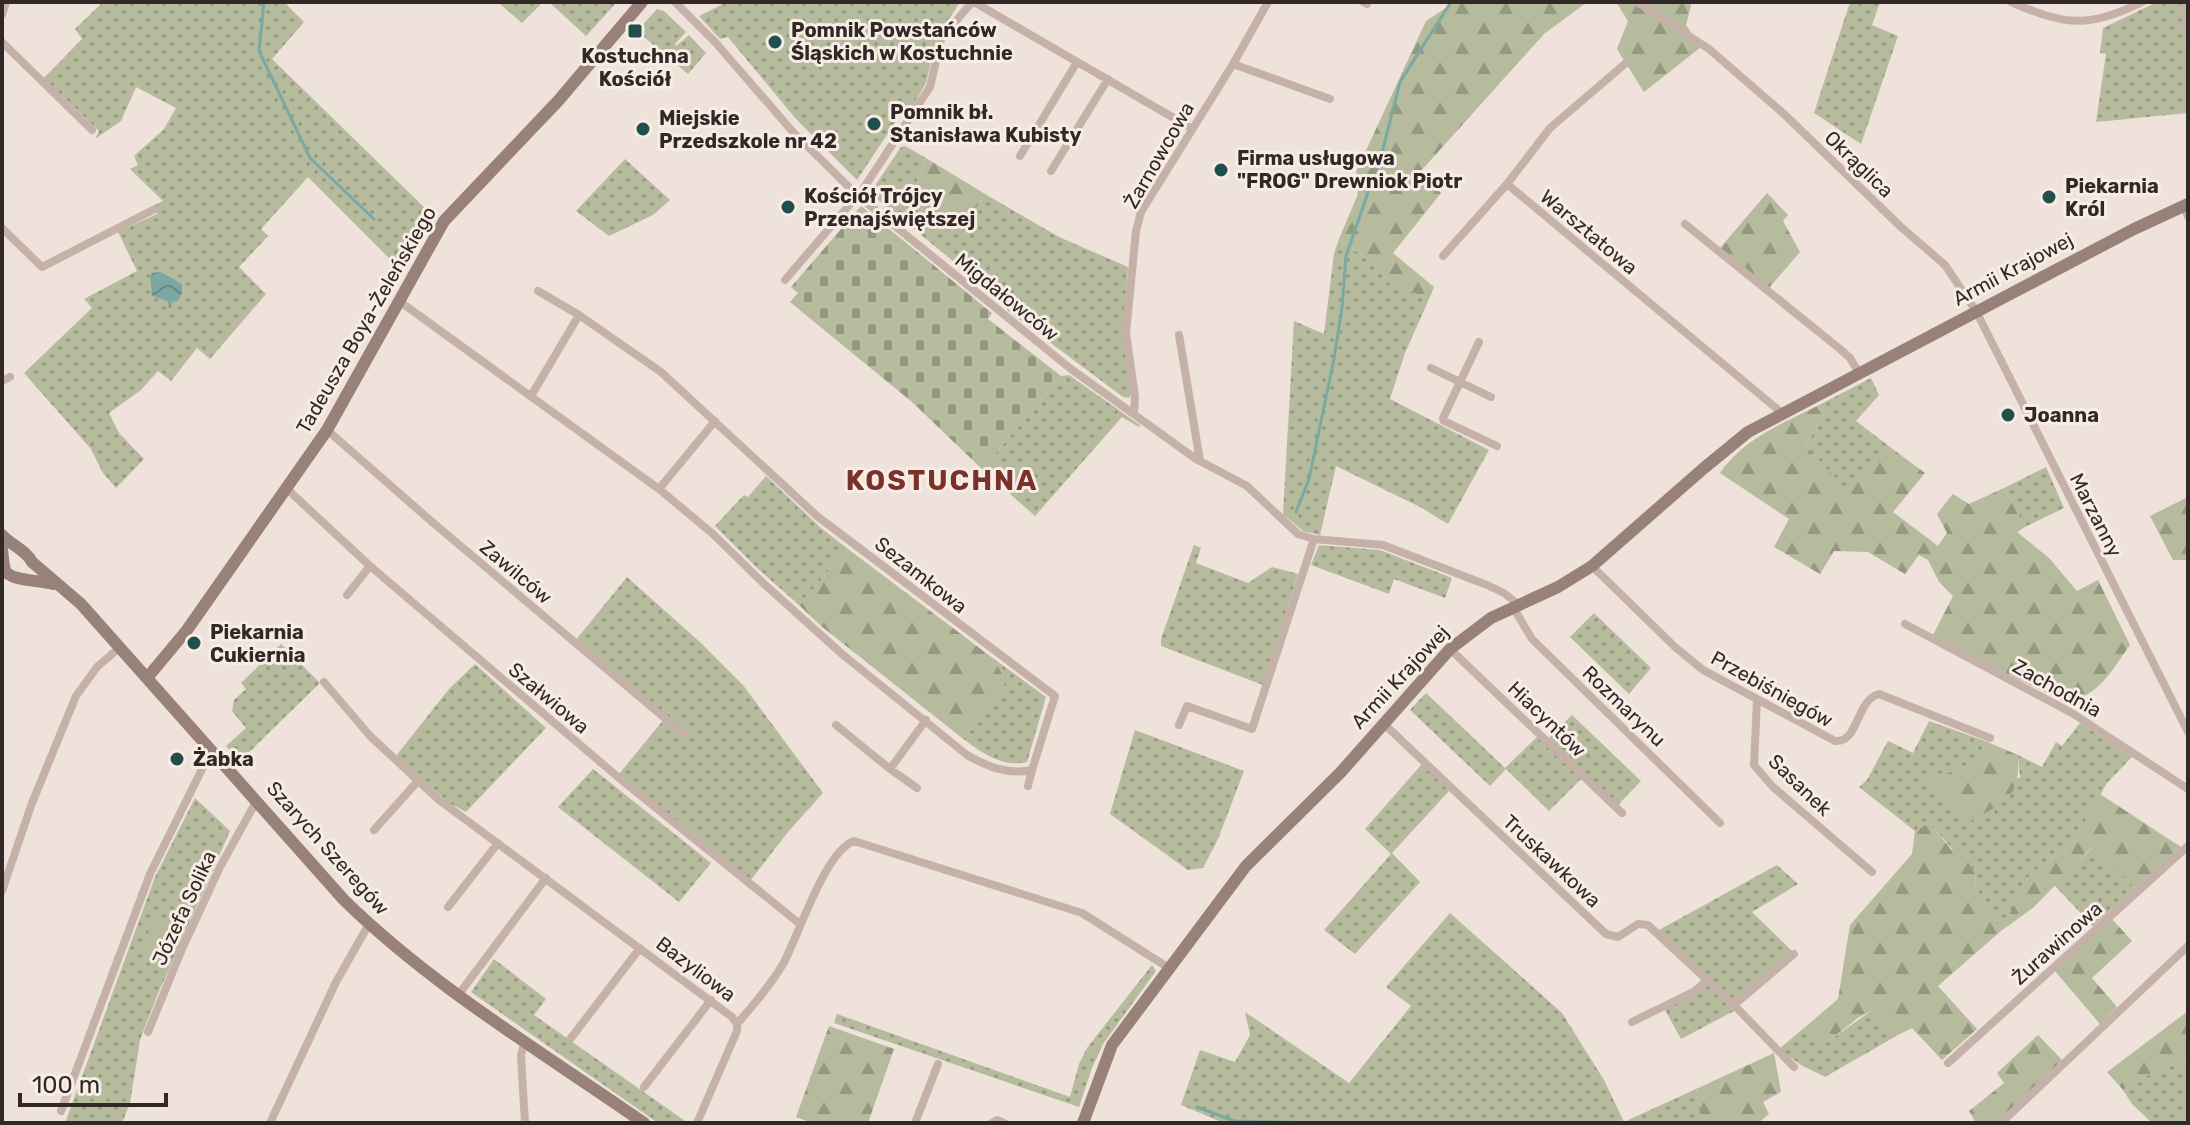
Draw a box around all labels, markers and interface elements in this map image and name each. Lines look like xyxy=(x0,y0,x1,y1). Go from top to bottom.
place label: Pomnik Powstańców Śląskich w Kostuchnie xyxy=(791,18,1013,65)
marker: Kostuchna Kościół xyxy=(626,22,644,40)
marker: Pomnik Powstańców Śląskich w Kostuchnie xyxy=(766,33,784,51)
place label: Kostuchna Kościół xyxy=(581,44,689,91)
street label: Żarnowcowa xyxy=(1119,98,1199,212)
place label: Pomnik bł. Stanisława Kubisty xyxy=(890,100,1081,147)
place label: Miejskie Przedszkole nr 42 xyxy=(659,106,837,153)
marker: Pomnik bł. Stanisława Kubisty xyxy=(865,115,883,133)
marker: Miejskie Przedszkole nr 42 xyxy=(634,120,652,138)
street label: Okrąglica xyxy=(1820,125,1898,203)
place label: Firma usługowa "FROG" Drewniok Piotr xyxy=(1237,146,1462,193)
marker: Firma usługowa "FROG" Drewniok Piotr xyxy=(1212,161,1230,179)
place label: Piekarnia Król xyxy=(2065,174,2159,221)
place label: Kościół Trójcy Przenajświętszej xyxy=(804,184,975,231)
street label: Warsztatowa xyxy=(1536,185,1642,279)
marker: Piekarnia Król xyxy=(2040,188,2058,206)
marker: Kościół Trójcy Przenajświętszej xyxy=(779,198,797,216)
street label: Tadeusza Boya-Żeleńskiego xyxy=(291,202,441,438)
street label: Armii Krajowej xyxy=(1949,227,2077,311)
street label: Migdałowców xyxy=(950,248,1064,346)
place label: Joanna xyxy=(2024,403,2099,427)
marker: Joanna xyxy=(1999,406,2017,424)
district label: KOSTUCHNA xyxy=(846,464,1038,497)
street label: Marzanny xyxy=(2065,469,2127,561)
street label: Sezamkowa xyxy=(870,532,972,618)
street label: Zawilców xyxy=(475,535,557,609)
place label: Piekarnia Cukiernia xyxy=(210,620,306,667)
street label: Armii Krajowej xyxy=(1346,620,1454,734)
marker: Piekarnia Cukiernia xyxy=(185,634,203,652)
street label: Przebiśniegów xyxy=(1707,646,1837,732)
street label: Zachodnia xyxy=(2008,654,2106,722)
street label: Szałwiowa xyxy=(504,657,594,739)
street label: Rozmarynu xyxy=(1577,660,1671,752)
street label: Hiacyntów xyxy=(1503,676,1591,762)
place label: Żabka xyxy=(193,747,254,771)
street label: Sasanek xyxy=(1763,749,1837,821)
marker: Żabka xyxy=(168,750,186,768)
street label: Szarych Szeregów xyxy=(262,776,394,920)
street label: Truskawkowa xyxy=(1498,810,1606,912)
street label: Józefa Solika xyxy=(147,847,221,969)
street label: Żurawinowa xyxy=(2007,896,2107,990)
street label: Bazyliowa xyxy=(652,931,740,1007)
scale bar xyxy=(20,1057,166,1107)
text: 100 m xyxy=(32,1071,100,1099)

